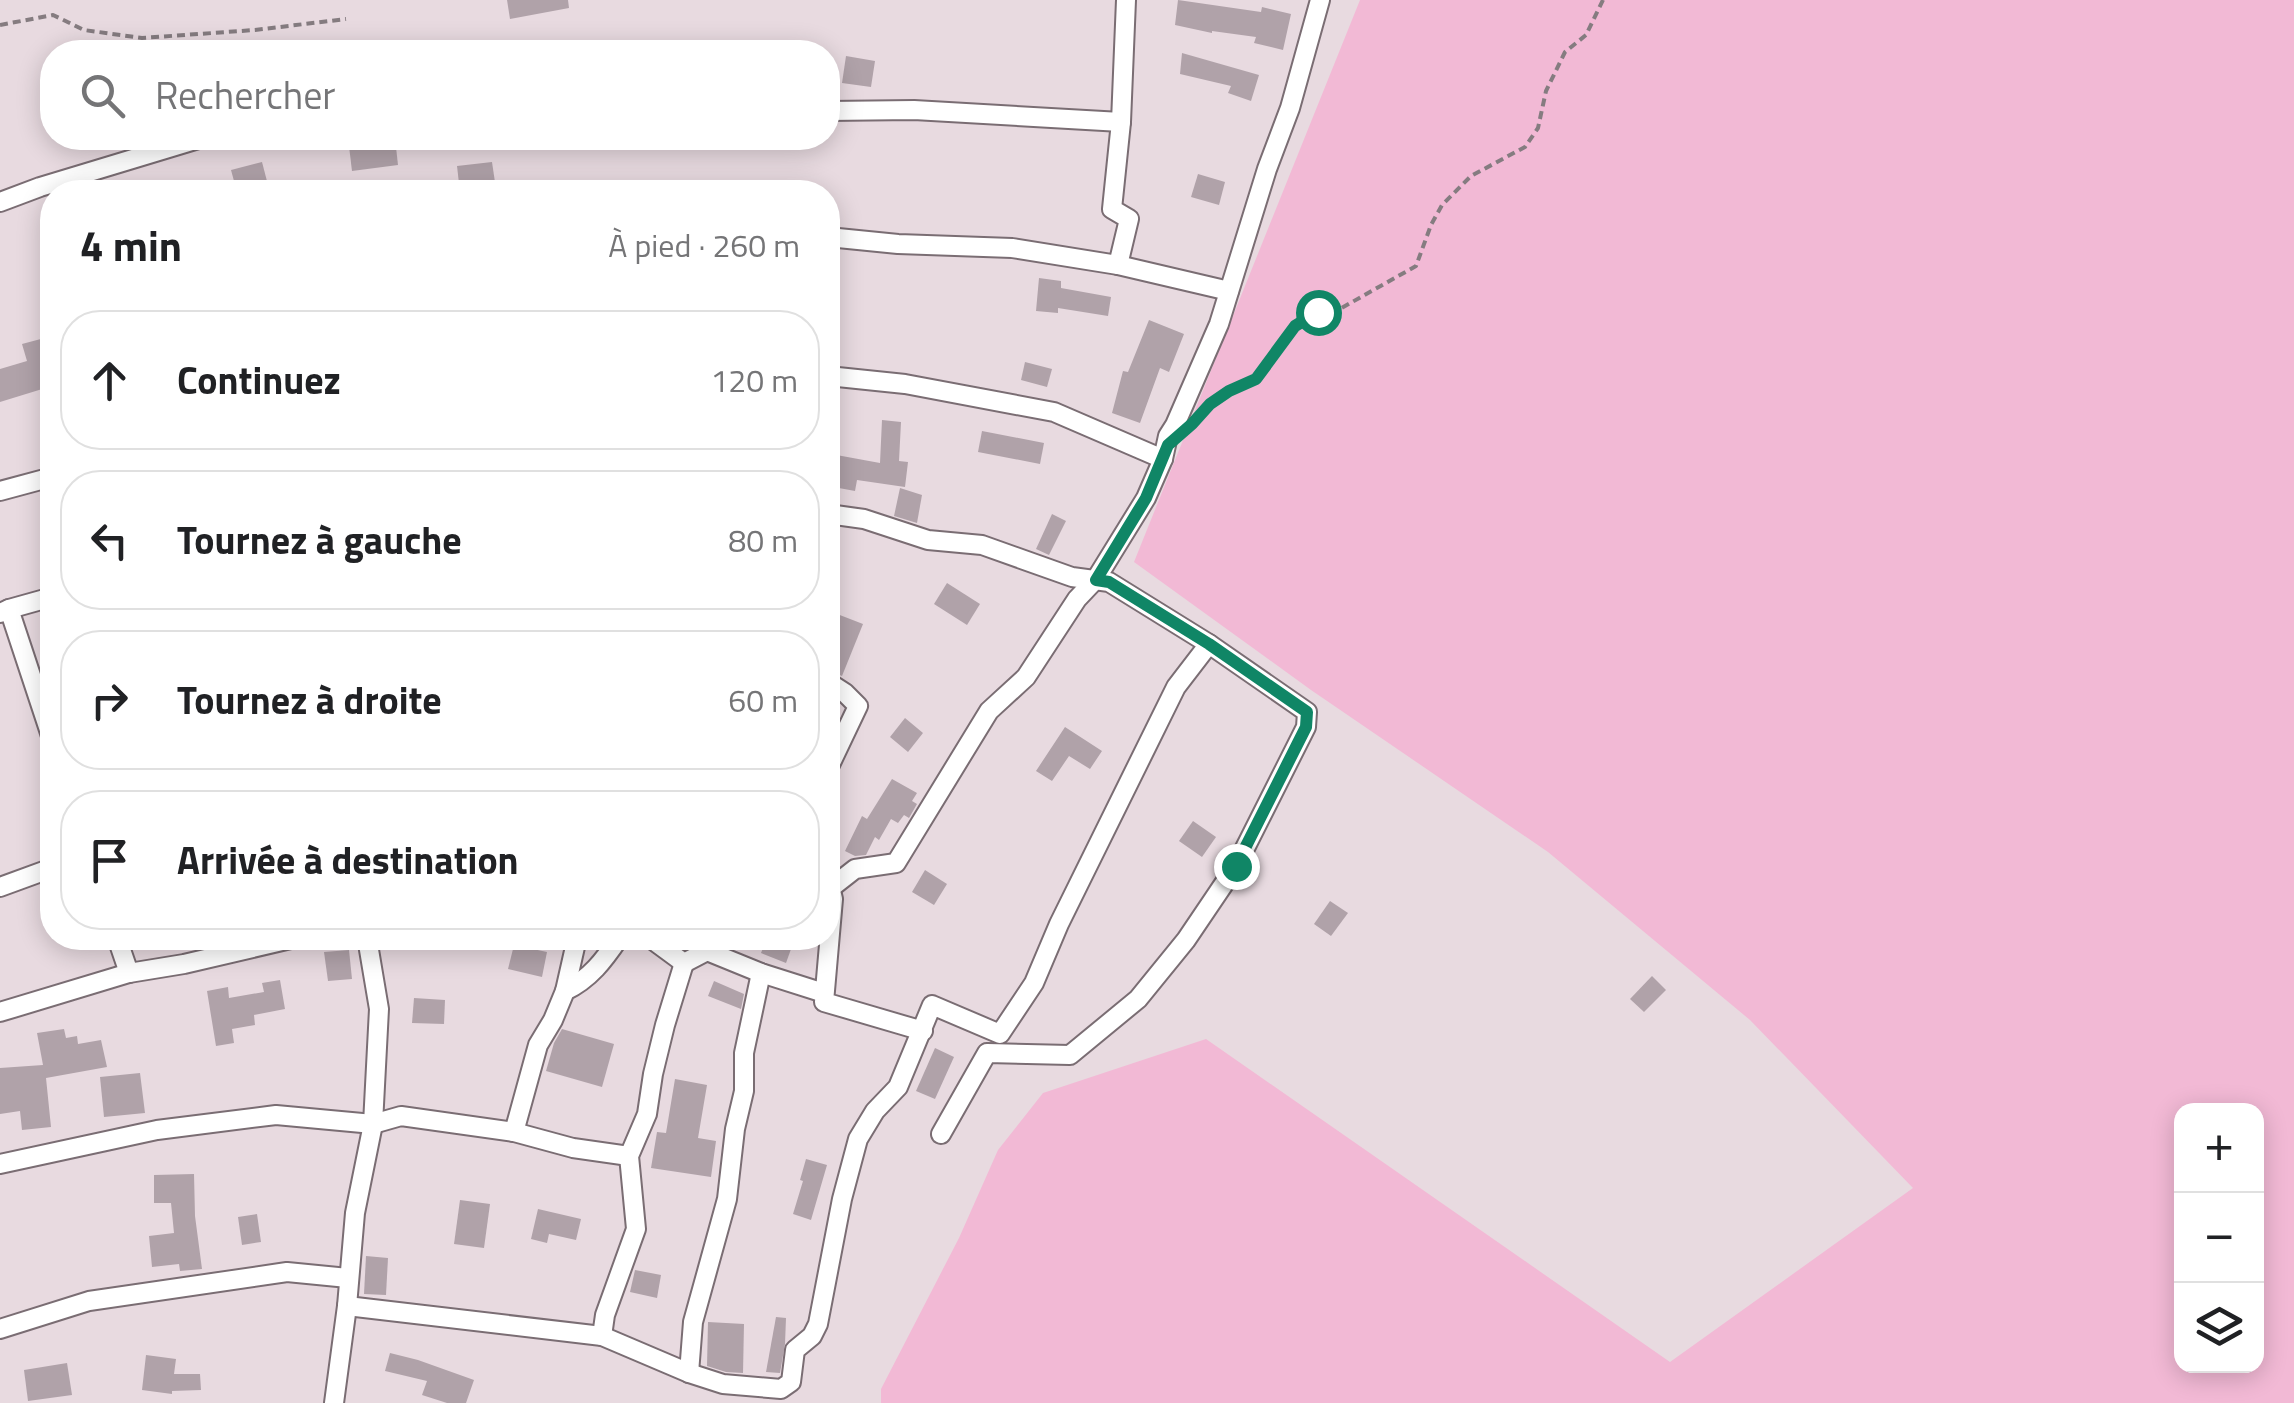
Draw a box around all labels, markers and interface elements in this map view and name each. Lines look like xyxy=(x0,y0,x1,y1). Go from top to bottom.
search box xyxy=(40,40,840,150)
text: Rechercher xyxy=(155,66,336,124)
icon: search xyxy=(75,68,130,123)
text: 4 min xyxy=(80,213,182,277)
text: À pied · 260 m xyxy=(608,221,800,269)
route start xyxy=(1296,290,1342,336)
text: Continuez xyxy=(177,351,341,409)
icon: ahead xyxy=(82,353,137,408)
text: 120 m xyxy=(710,356,798,404)
text: Tournez à gauche xyxy=(177,511,462,569)
icon: left xyxy=(82,513,137,568)
text: 80 m xyxy=(728,516,798,564)
text: Tournez à droite xyxy=(177,671,442,729)
icon: right xyxy=(82,673,137,728)
text: 60 m xyxy=(728,676,798,724)
text: Arrivée à destination xyxy=(177,831,519,889)
icon: arrive xyxy=(82,833,137,888)
route end xyxy=(1214,844,1260,890)
map controls xyxy=(2174,1103,2264,1373)
button: + xyxy=(2174,1103,2264,1193)
button: − xyxy=(2174,1193,2264,1283)
button: layers xyxy=(2174,1283,2264,1373)

